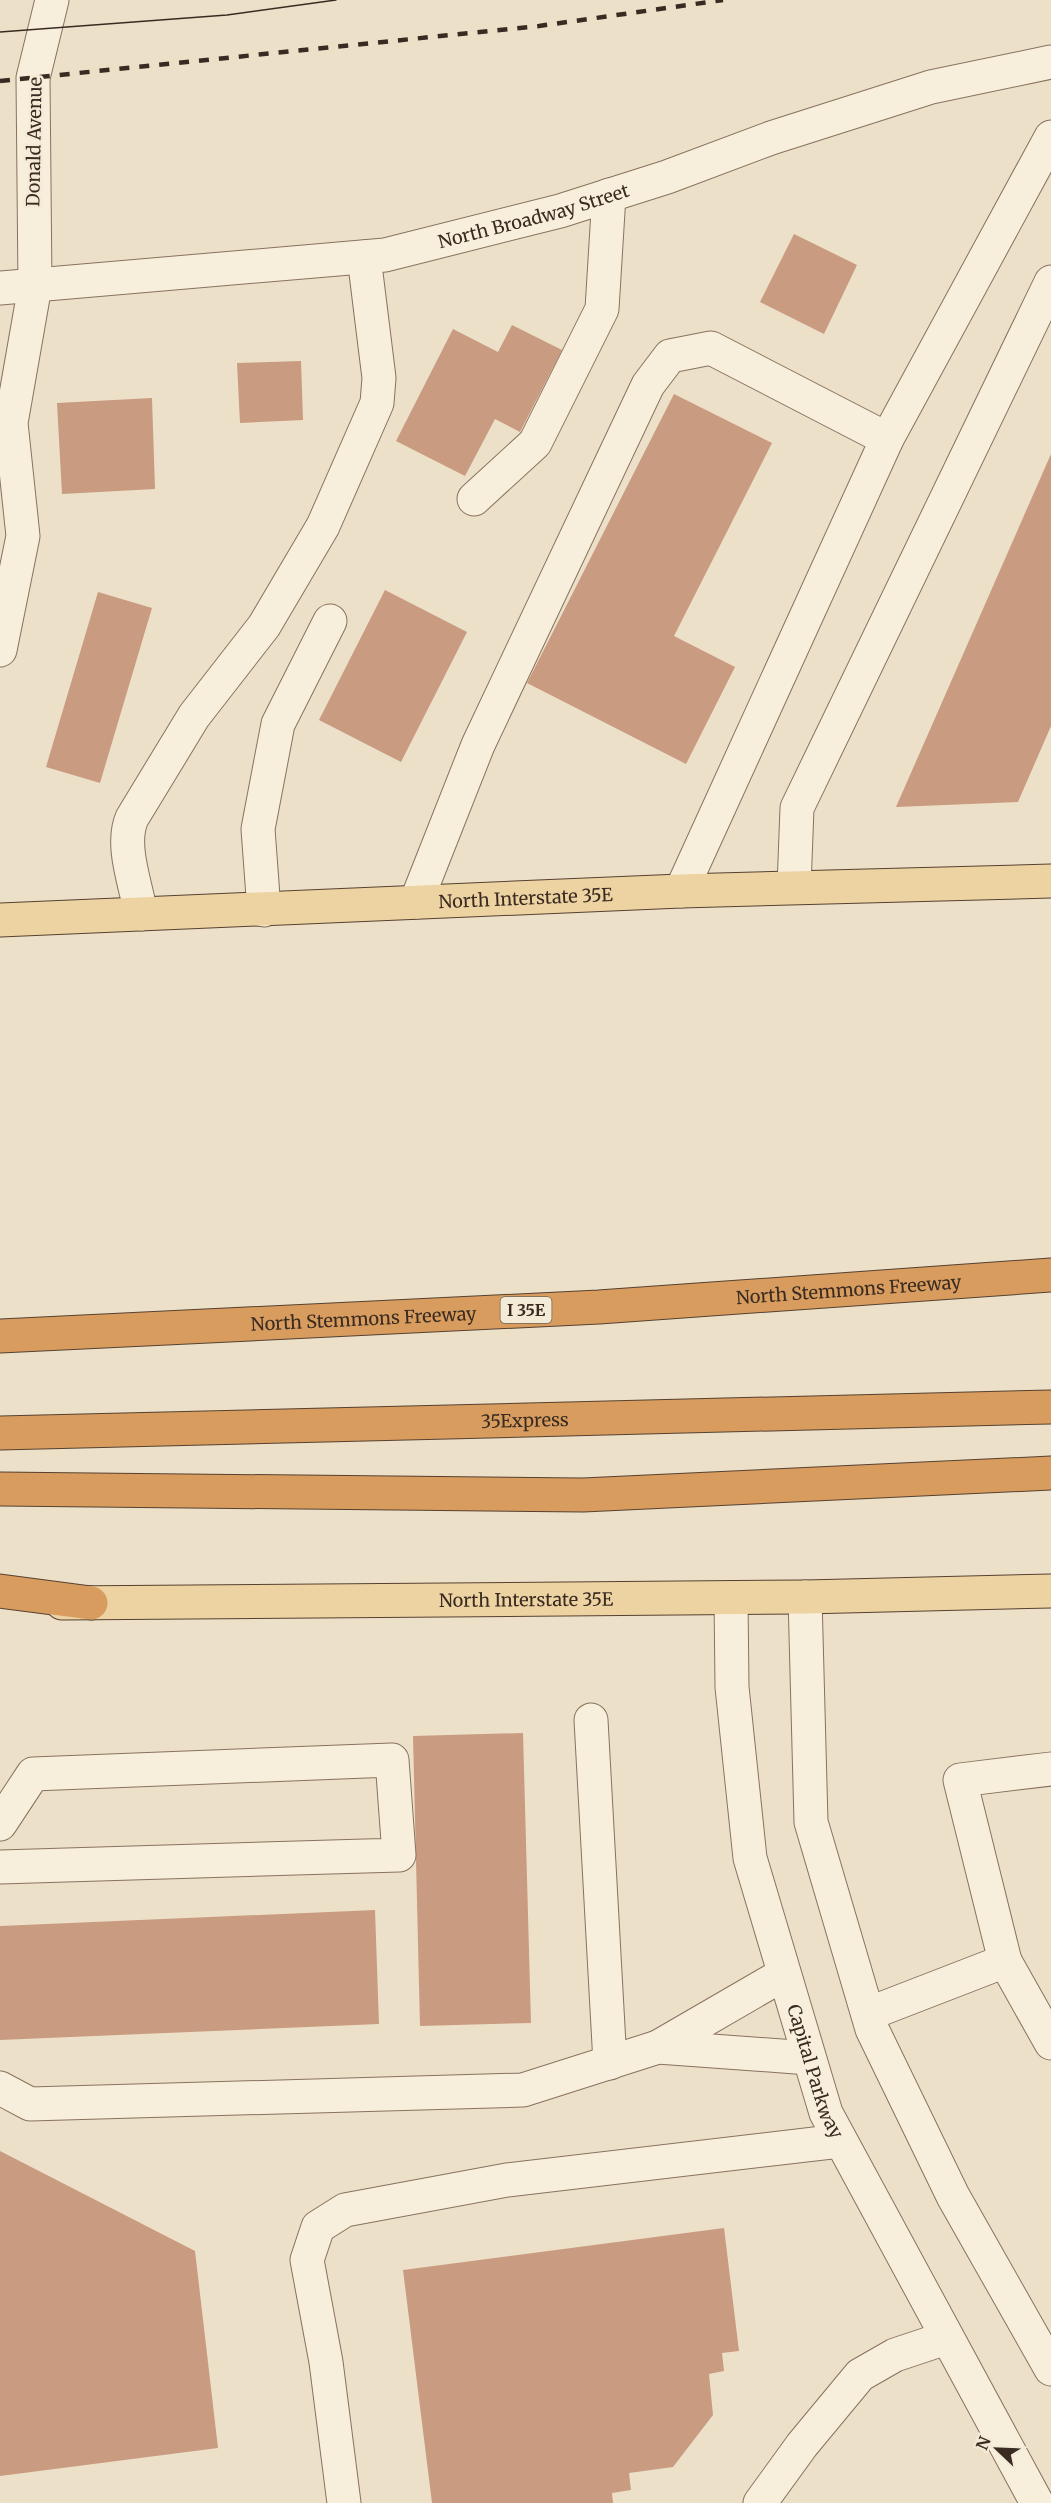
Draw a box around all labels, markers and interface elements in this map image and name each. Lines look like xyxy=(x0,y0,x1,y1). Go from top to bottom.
street label: Donald Avenue xyxy=(21,77,47,207)
street label: North Broadway Street xyxy=(436,178,632,253)
street label: North Interstate 35E xyxy=(438,882,614,913)
street label: North Stemmons Freeway xyxy=(735,1270,963,1309)
road number: I 35E xyxy=(500,1297,552,1323)
street label: North Stemmons Freeway xyxy=(250,1301,477,1335)
street label: 35Express xyxy=(481,1407,569,1433)
street label: North Interstate 35E xyxy=(439,1587,614,1611)
street label: Capital Parkway xyxy=(783,2001,849,2143)
north arrow xyxy=(967,2419,1027,2479)
text: N xyxy=(972,2433,995,2453)

